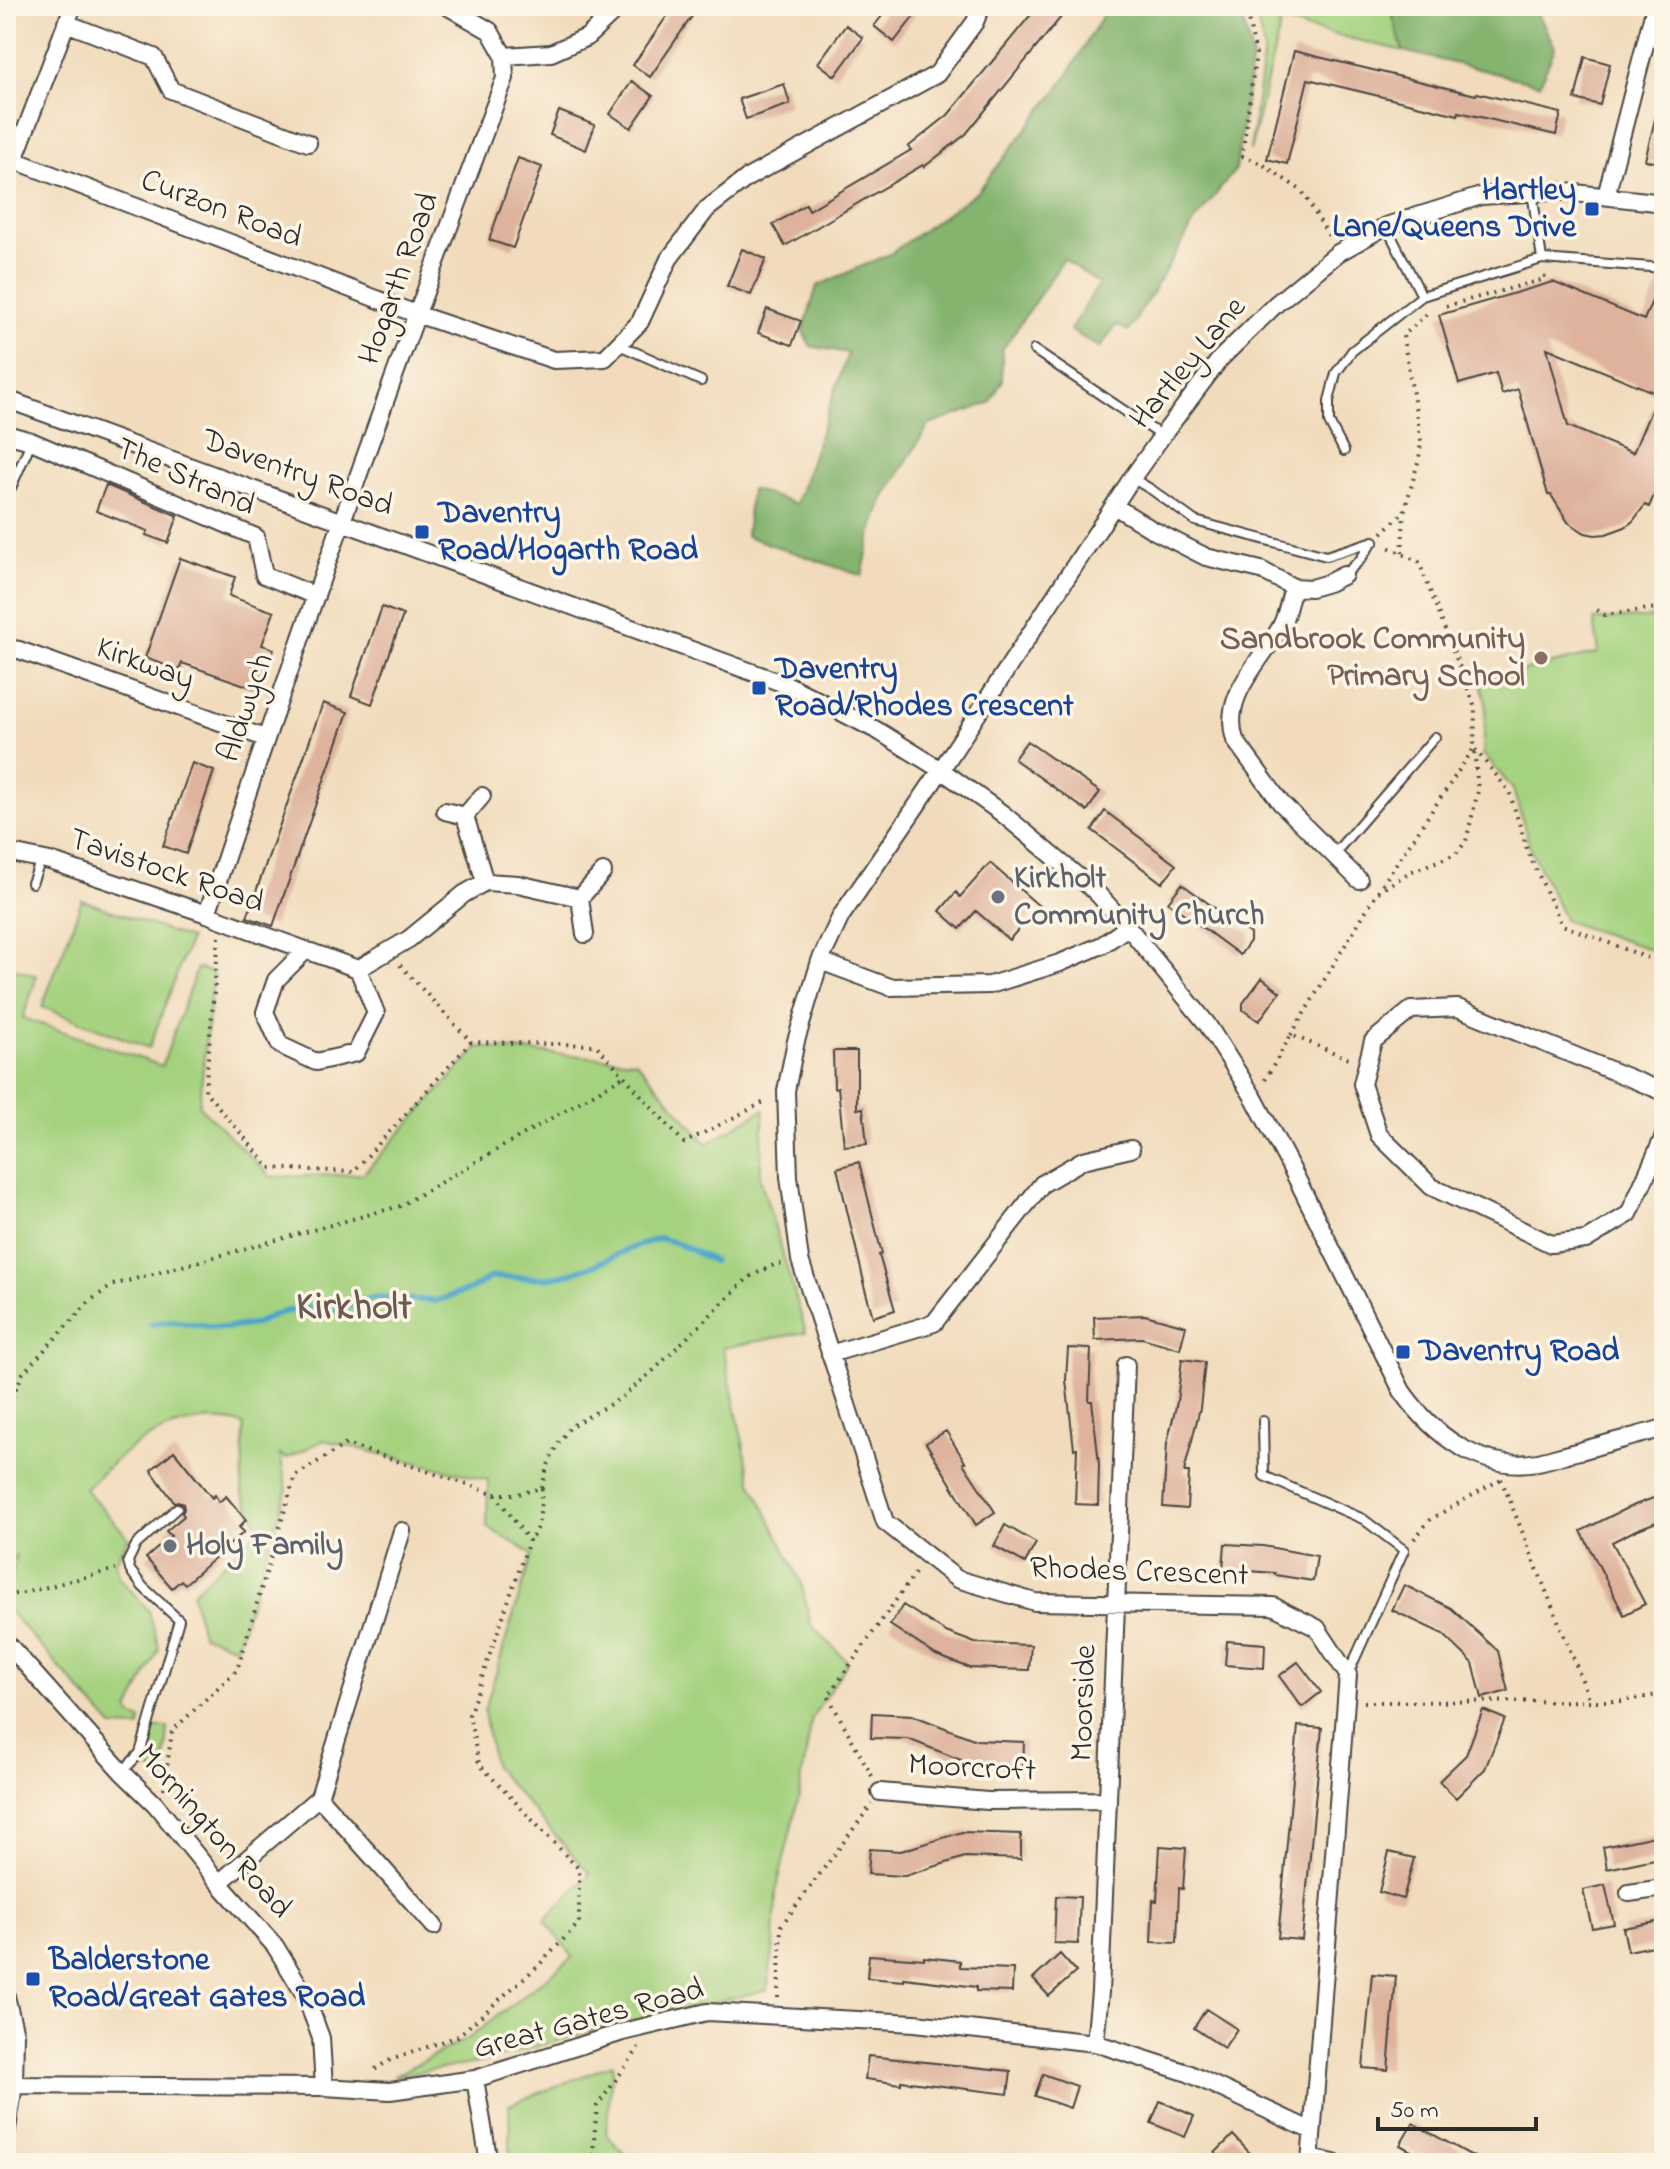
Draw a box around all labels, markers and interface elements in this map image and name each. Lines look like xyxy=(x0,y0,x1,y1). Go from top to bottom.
street label: Curzon Road xyxy=(134,158,308,262)
place label: Hartley Lane/Queens Drive xyxy=(1333,168,1578,252)
street label: Hogarth Road xyxy=(347,186,453,372)
marker: Hartley Lane/Queens Drive xyxy=(1583,200,1601,218)
street label: Hartley Lane xyxy=(1119,287,1259,441)
street label: Daventry Road xyxy=(194,417,399,530)
street label: The Strand xyxy=(108,426,262,530)
place label: Daventry Road/Hogarth Road xyxy=(436,491,698,576)
marker: Daventry Road/Hogarth Road xyxy=(413,523,431,541)
place label: Sandbrook Community Primary School xyxy=(1220,617,1525,702)
street label: Kirkway xyxy=(89,626,201,704)
street label: Aldwych xyxy=(207,647,287,769)
place label: Daventry Road/Rhodes Crescent xyxy=(773,647,1074,731)
marker: Sandbrook Community Primary School xyxy=(1532,649,1550,667)
marker: Daventry Road/Rhodes Crescent xyxy=(750,679,768,697)
street label: Tavistock Road xyxy=(62,817,270,927)
place label: Kirkholt Community Church xyxy=(1014,856,1264,941)
marker: Kirkholt Community Church xyxy=(989,888,1007,906)
district label: Kirkholt xyxy=(296,1279,412,1338)
place label: Daventry Road xyxy=(1417,1329,1619,1377)
marker: Daventry Road xyxy=(1394,1343,1412,1361)
place label: Holy Family xyxy=(186,1523,343,1571)
marker: Holy Family xyxy=(161,1537,179,1555)
street label: Rhodes Crescent xyxy=(1029,1546,1250,1600)
street label: Moorside xyxy=(1059,1643,1111,1762)
street label: Mornington Road xyxy=(124,1734,302,1930)
street label: Moorcroft xyxy=(907,1742,1037,1796)
place label: Balderstone Road/Great Gates Road xyxy=(47,1938,365,2022)
street label: Great Gates Road xyxy=(469,1967,709,2073)
marker: Balderstone Road/Great Gates Road xyxy=(24,1970,42,1988)
scale bar xyxy=(1378,2081,1536,2131)
text: 50 m xyxy=(1390,2094,1439,2129)

